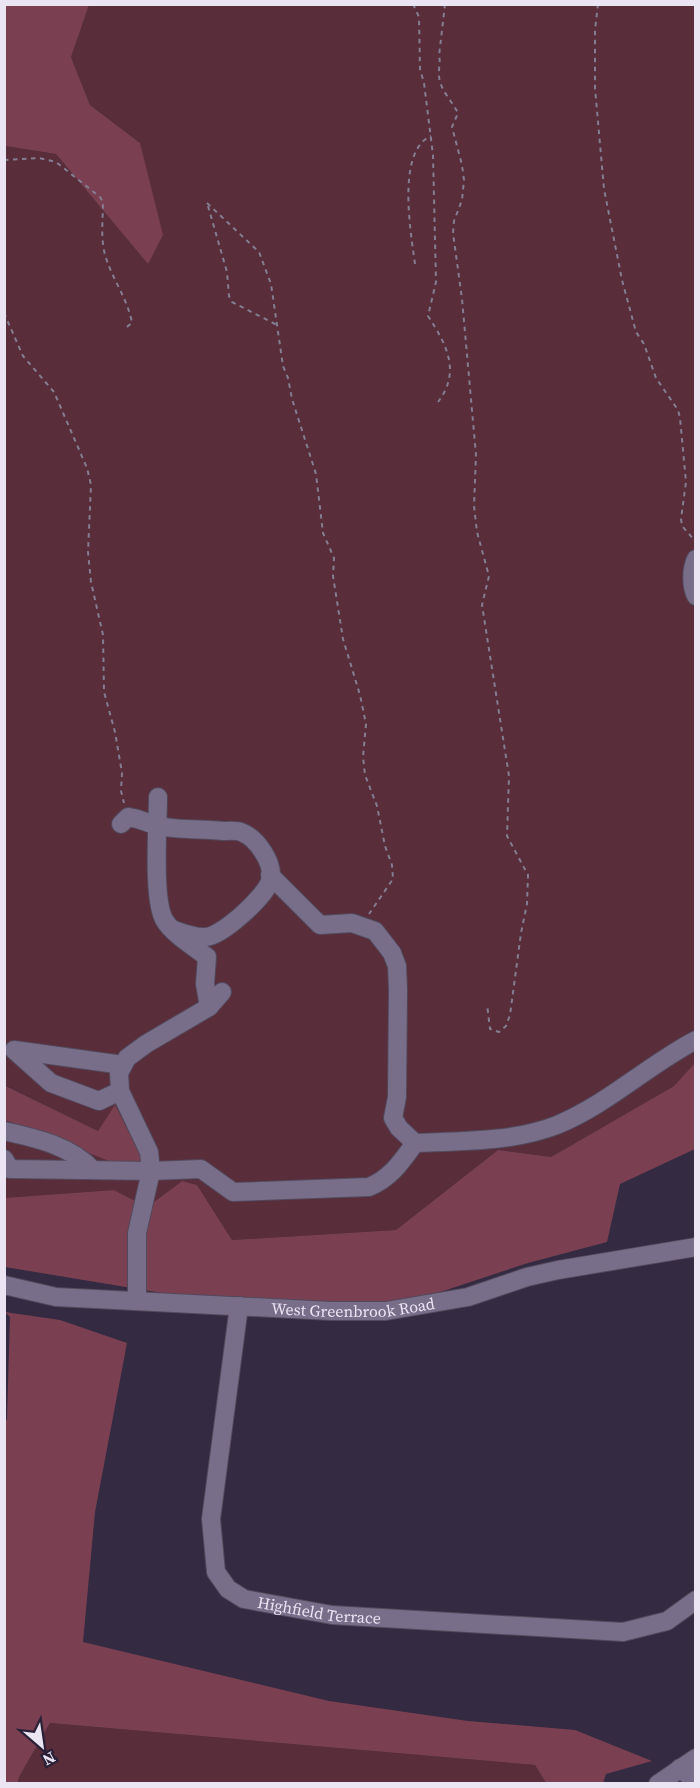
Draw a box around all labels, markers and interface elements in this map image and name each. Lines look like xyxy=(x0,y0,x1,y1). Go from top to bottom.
street label: West Greenbrook Road xyxy=(271,1292,436,1322)
street label: Highfield Terrace xyxy=(256,1591,382,1629)
north arrow xyxy=(12,1716,72,1776)
text: N xyxy=(39,1747,60,1772)

